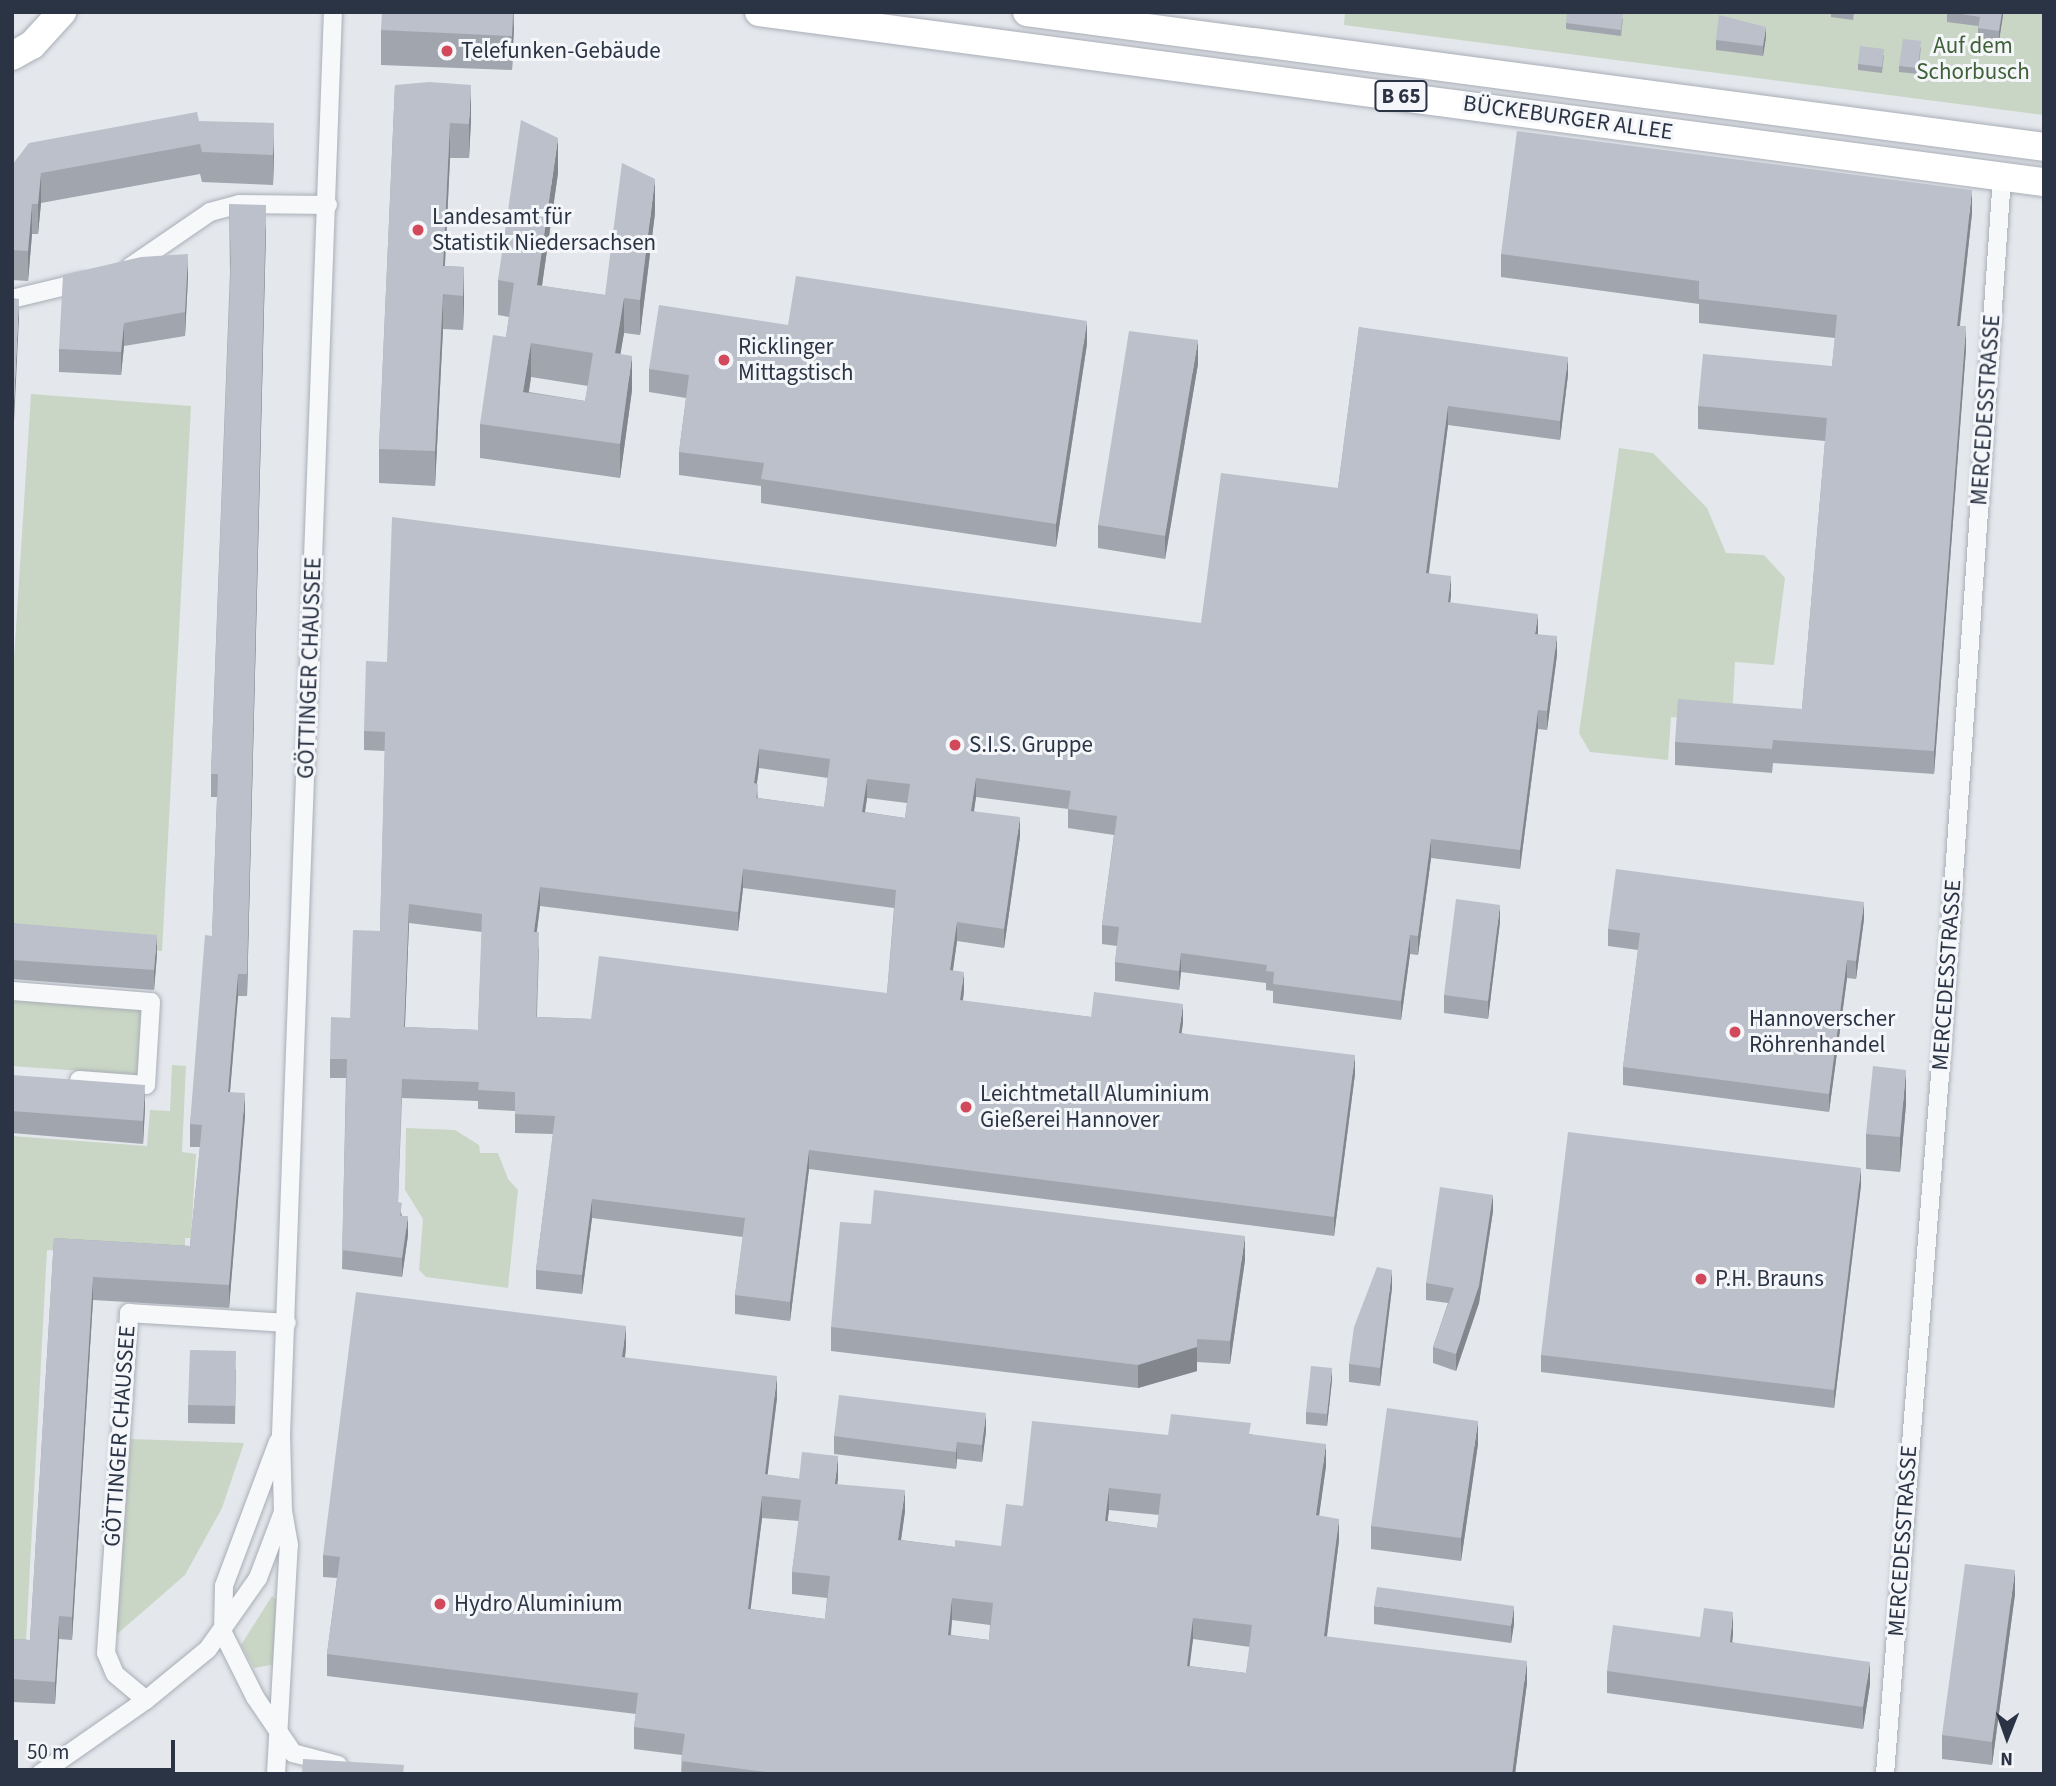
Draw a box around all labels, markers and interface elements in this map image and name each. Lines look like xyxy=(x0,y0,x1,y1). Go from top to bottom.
park label: Auf dem Schorbusch xyxy=(1916,32,2030,86)
place label: Telefunken-Gebäude xyxy=(461,37,661,65)
marker: Telefunken-Gebäude xyxy=(439,43,455,59)
road number: B 65 xyxy=(1373,78,1429,114)
street label: BÜCKEBURGER ALLEE xyxy=(1461,90,1675,146)
place label: Landesamt für Statistik Niedersachsen xyxy=(432,203,656,257)
marker: Landesamt für Statistik Niedersachsen xyxy=(410,222,426,238)
street label: MERCEDESSTRASSE xyxy=(1966,314,2006,506)
place label: Ricklinger Mittagstisch xyxy=(738,333,853,387)
marker: Ricklinger Mittagstisch xyxy=(716,352,732,368)
street label: GÖTTINGER CHAUSSEE xyxy=(292,557,328,779)
place label: S.I.S. Gruppe xyxy=(969,731,1093,759)
marker: S.I.S. Gruppe xyxy=(947,737,963,753)
street label: MERCEDESSTRASSE xyxy=(1927,879,1967,1071)
place label: Hannoverscher Röhrenhandel xyxy=(1749,1005,1895,1059)
marker: Hannoverscher Röhrenhandel xyxy=(1727,1024,1743,1040)
place label: Leichtmetall Aluminium Gießerei Hannover xyxy=(980,1080,1210,1134)
marker: Leichtmetall Aluminium Gießerei Hannover xyxy=(958,1099,974,1115)
place label: P.H. Brauns xyxy=(1715,1265,1824,1293)
marker: P.H. Brauns xyxy=(1693,1271,1709,1287)
street label: GÖTTINGER CHAUSSEE xyxy=(98,1324,142,1548)
street label: MERCEDESSTRASSE xyxy=(1883,1445,1923,1637)
place label: Hydro Aluminium xyxy=(454,1590,623,1618)
marker: Hydro Aluminium xyxy=(432,1596,448,1612)
north arrow xyxy=(1972,1702,2042,1772)
scale bar xyxy=(18,1726,178,1770)
text: 50 m xyxy=(27,1737,69,1767)
text: N xyxy=(2000,1745,2013,1772)

